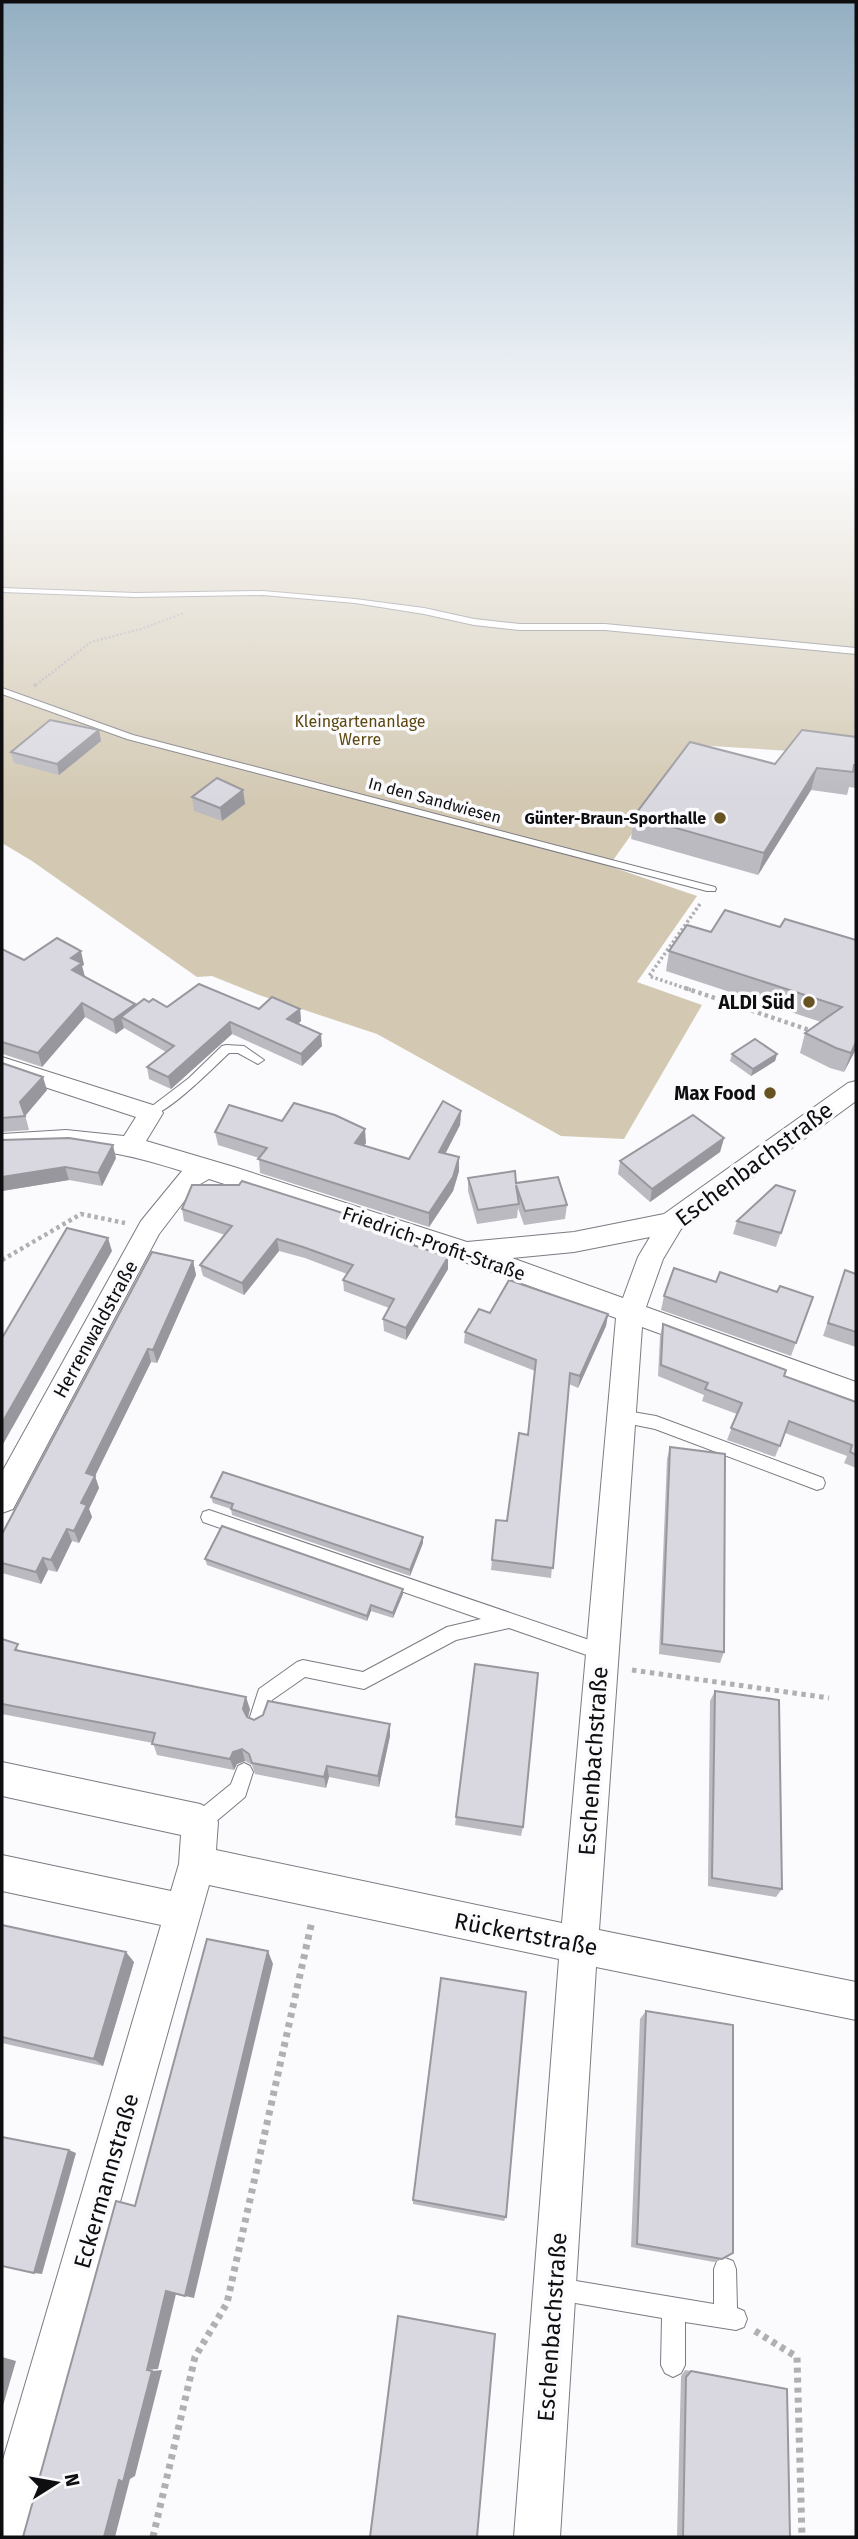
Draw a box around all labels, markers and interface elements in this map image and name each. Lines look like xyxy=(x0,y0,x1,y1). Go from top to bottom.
park label: Kleingartenanlage Werre xyxy=(294,712,426,749)
street label: In den Sandwiesen xyxy=(366,774,503,827)
place label: Günter-Braun-Sporthalle xyxy=(525,809,706,828)
marker: Günter-Braun-Sporthalle xyxy=(712,810,728,826)
place label: ALDI Süd xyxy=(717,991,795,1014)
marker: ALDI Süd xyxy=(801,994,817,1010)
place label: Max Food xyxy=(674,1082,756,1105)
marker: Max Food xyxy=(762,1085,778,1101)
street label: Eschenbachstraße xyxy=(670,1096,838,1232)
street label: Friedrich-Profit-Straße xyxy=(339,1201,528,1286)
street label: Herrenwaldstraße xyxy=(48,1256,143,1402)
street label: Eschenbachstraße xyxy=(572,1665,614,1857)
street label: Rückertstraße xyxy=(452,1906,600,1962)
street label: Eckermannstraße xyxy=(68,2090,144,2272)
street label: Eschenbachstraße xyxy=(531,2231,573,2423)
north arrow xyxy=(21,2448,91,2518)
text: N xyxy=(60,2471,85,2488)

